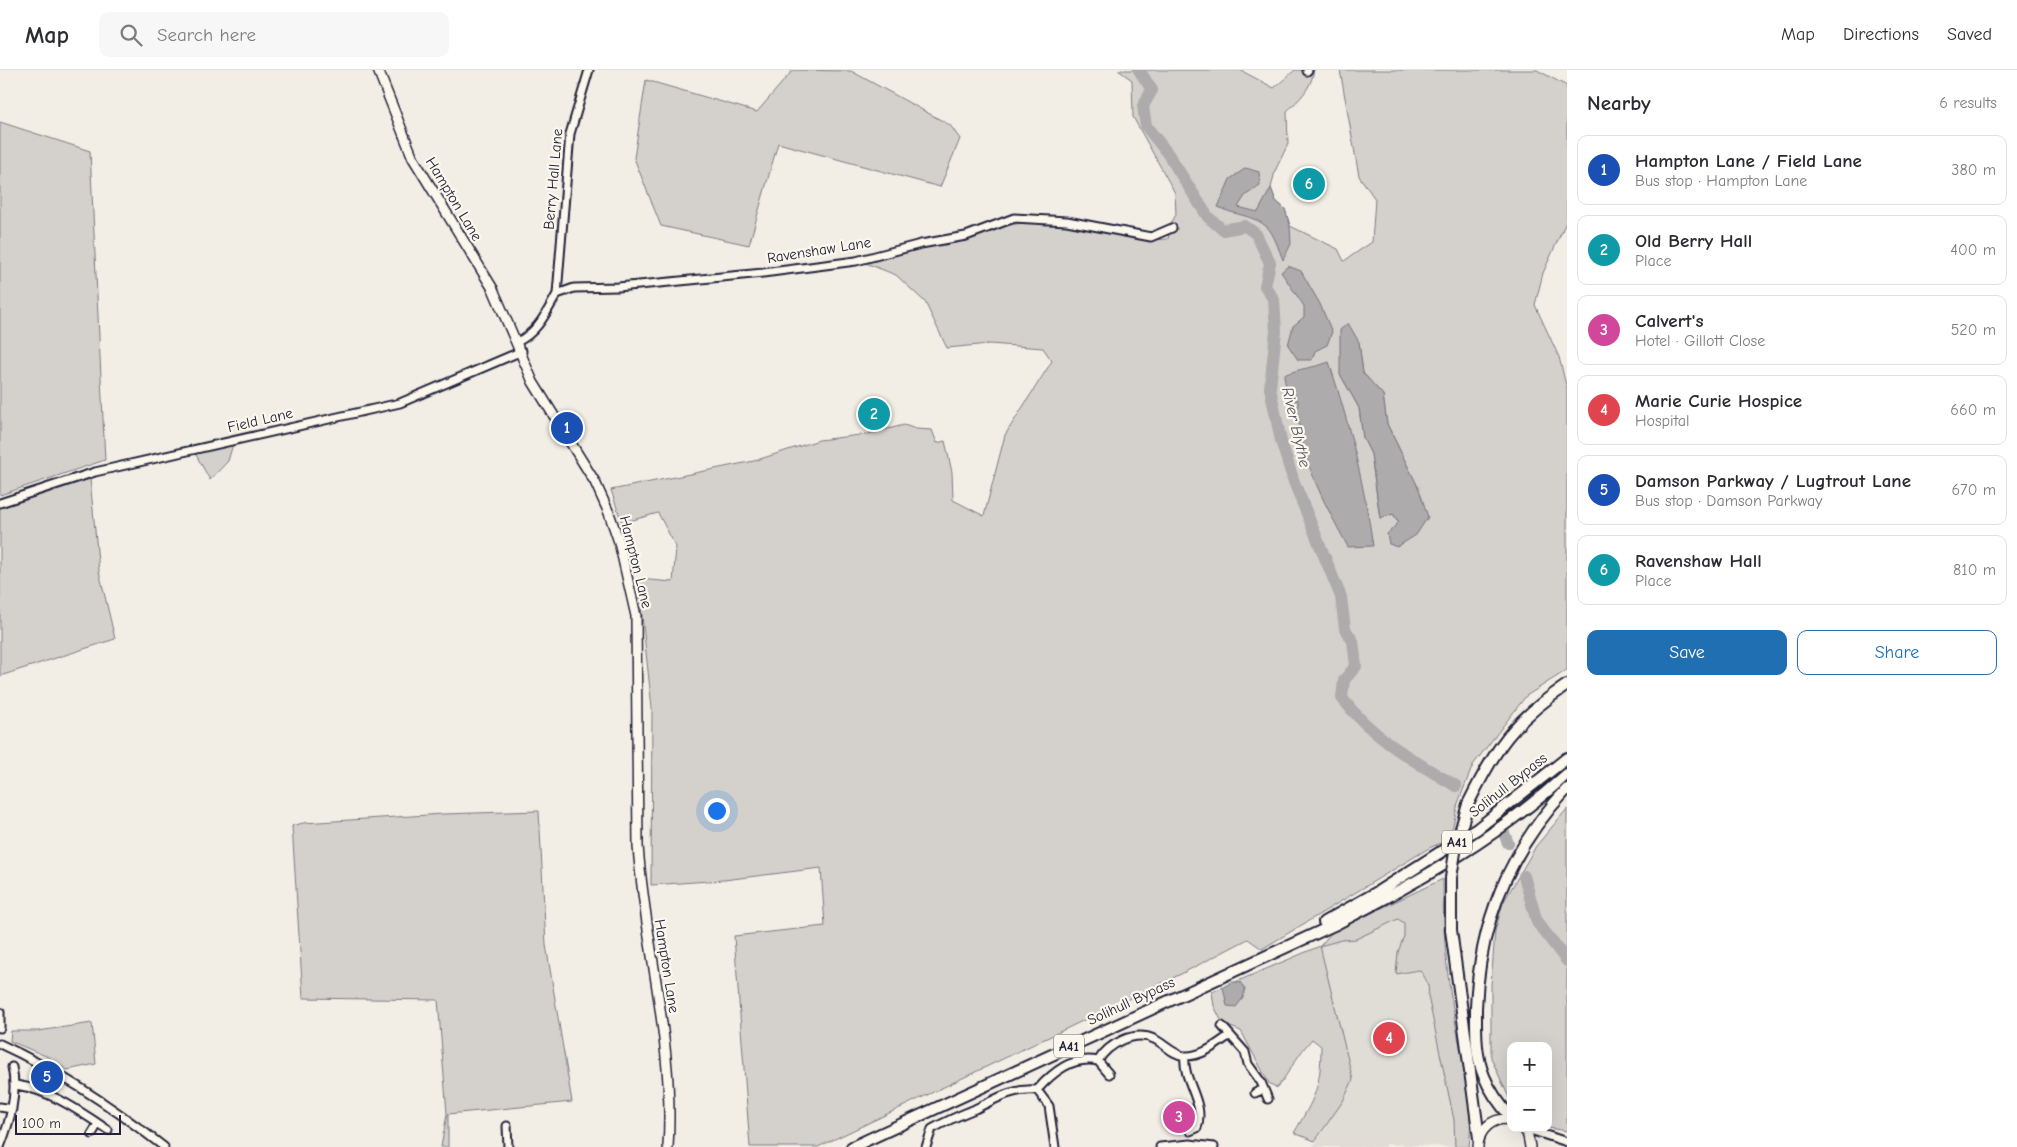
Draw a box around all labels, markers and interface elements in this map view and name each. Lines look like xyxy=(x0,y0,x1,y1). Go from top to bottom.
search box xyxy=(99,12,449,57)
text: Map xyxy=(25,21,69,49)
icon: search xyxy=(117,21,145,49)
text: Search here xyxy=(157,24,256,46)
text: Map xyxy=(1781,24,1815,45)
text: Directions xyxy=(1843,24,1919,45)
text: Saved xyxy=(1947,24,1992,45)
text: Nearby xyxy=(1587,91,1651,115)
text: 6 results xyxy=(1939,94,1997,112)
street label: Berry Hall Lane xyxy=(540,127,566,230)
text: Hampton Lane / Field Lane xyxy=(1635,150,1862,172)
street label: Hampton Lane xyxy=(422,154,486,245)
text: 1 xyxy=(1601,161,1607,179)
text: 380 m xyxy=(1951,161,1996,179)
pin: 6 xyxy=(1293,165,1325,203)
text: Bus stop · Hampton Lane xyxy=(1635,172,1807,190)
text: Old Berry Hall xyxy=(1635,230,1752,252)
street label: Ravenshaw Lane xyxy=(766,233,873,267)
text: 2 xyxy=(1600,241,1608,259)
text: 400 m xyxy=(1950,241,1996,259)
text: Place xyxy=(1635,252,1671,270)
text: Calvert's xyxy=(1635,310,1704,332)
text: 3 xyxy=(1600,321,1608,339)
text: 520 m xyxy=(1951,321,1996,339)
text: Hotel · Gillott Close xyxy=(1635,332,1765,350)
water label: River Blythe xyxy=(1278,385,1314,469)
text: Marie Curie Hospice xyxy=(1635,390,1802,412)
pin: 2 xyxy=(858,395,890,433)
text: 4 xyxy=(1600,401,1608,419)
text: 660 m xyxy=(1950,401,1996,419)
street label: Field Lane xyxy=(226,404,295,436)
pin: 1 xyxy=(551,409,583,447)
text: Hospital xyxy=(1635,412,1690,430)
text: Damson Parkway / Lugtrout Lane xyxy=(1635,470,1911,492)
text: 5 xyxy=(1600,481,1608,499)
text: 670 m xyxy=(1951,481,1996,499)
text: Bus stop · Damson Parkway xyxy=(1635,492,1822,510)
street label: Hampton Lane xyxy=(616,514,656,611)
text: Ravenshaw Hall xyxy=(1635,550,1762,572)
text: 6 xyxy=(1600,561,1608,579)
text: 810 m xyxy=(1953,561,1996,579)
text: Place xyxy=(1635,572,1671,590)
button: Save xyxy=(1587,630,1787,675)
button: Share xyxy=(1797,630,1997,675)
street label: Solihull Bypass xyxy=(1465,749,1551,821)
your location xyxy=(704,798,730,824)
road number: A41 xyxy=(1442,830,1472,854)
street label: Hampton Lane xyxy=(651,918,683,1015)
street label: Solihull Bypass xyxy=(1084,973,1178,1029)
pin: 4 xyxy=(1373,1019,1405,1057)
road number: A41 xyxy=(1054,1034,1084,1058)
map controls xyxy=(1507,1042,1552,1132)
button: + xyxy=(1507,1042,1552,1087)
pin: 5 xyxy=(31,1058,63,1096)
button: − xyxy=(1507,1087,1552,1132)
pin: 3 xyxy=(1163,1098,1195,1136)
scale bar xyxy=(15,1112,121,1135)
text: 100 m xyxy=(22,1115,61,1132)

